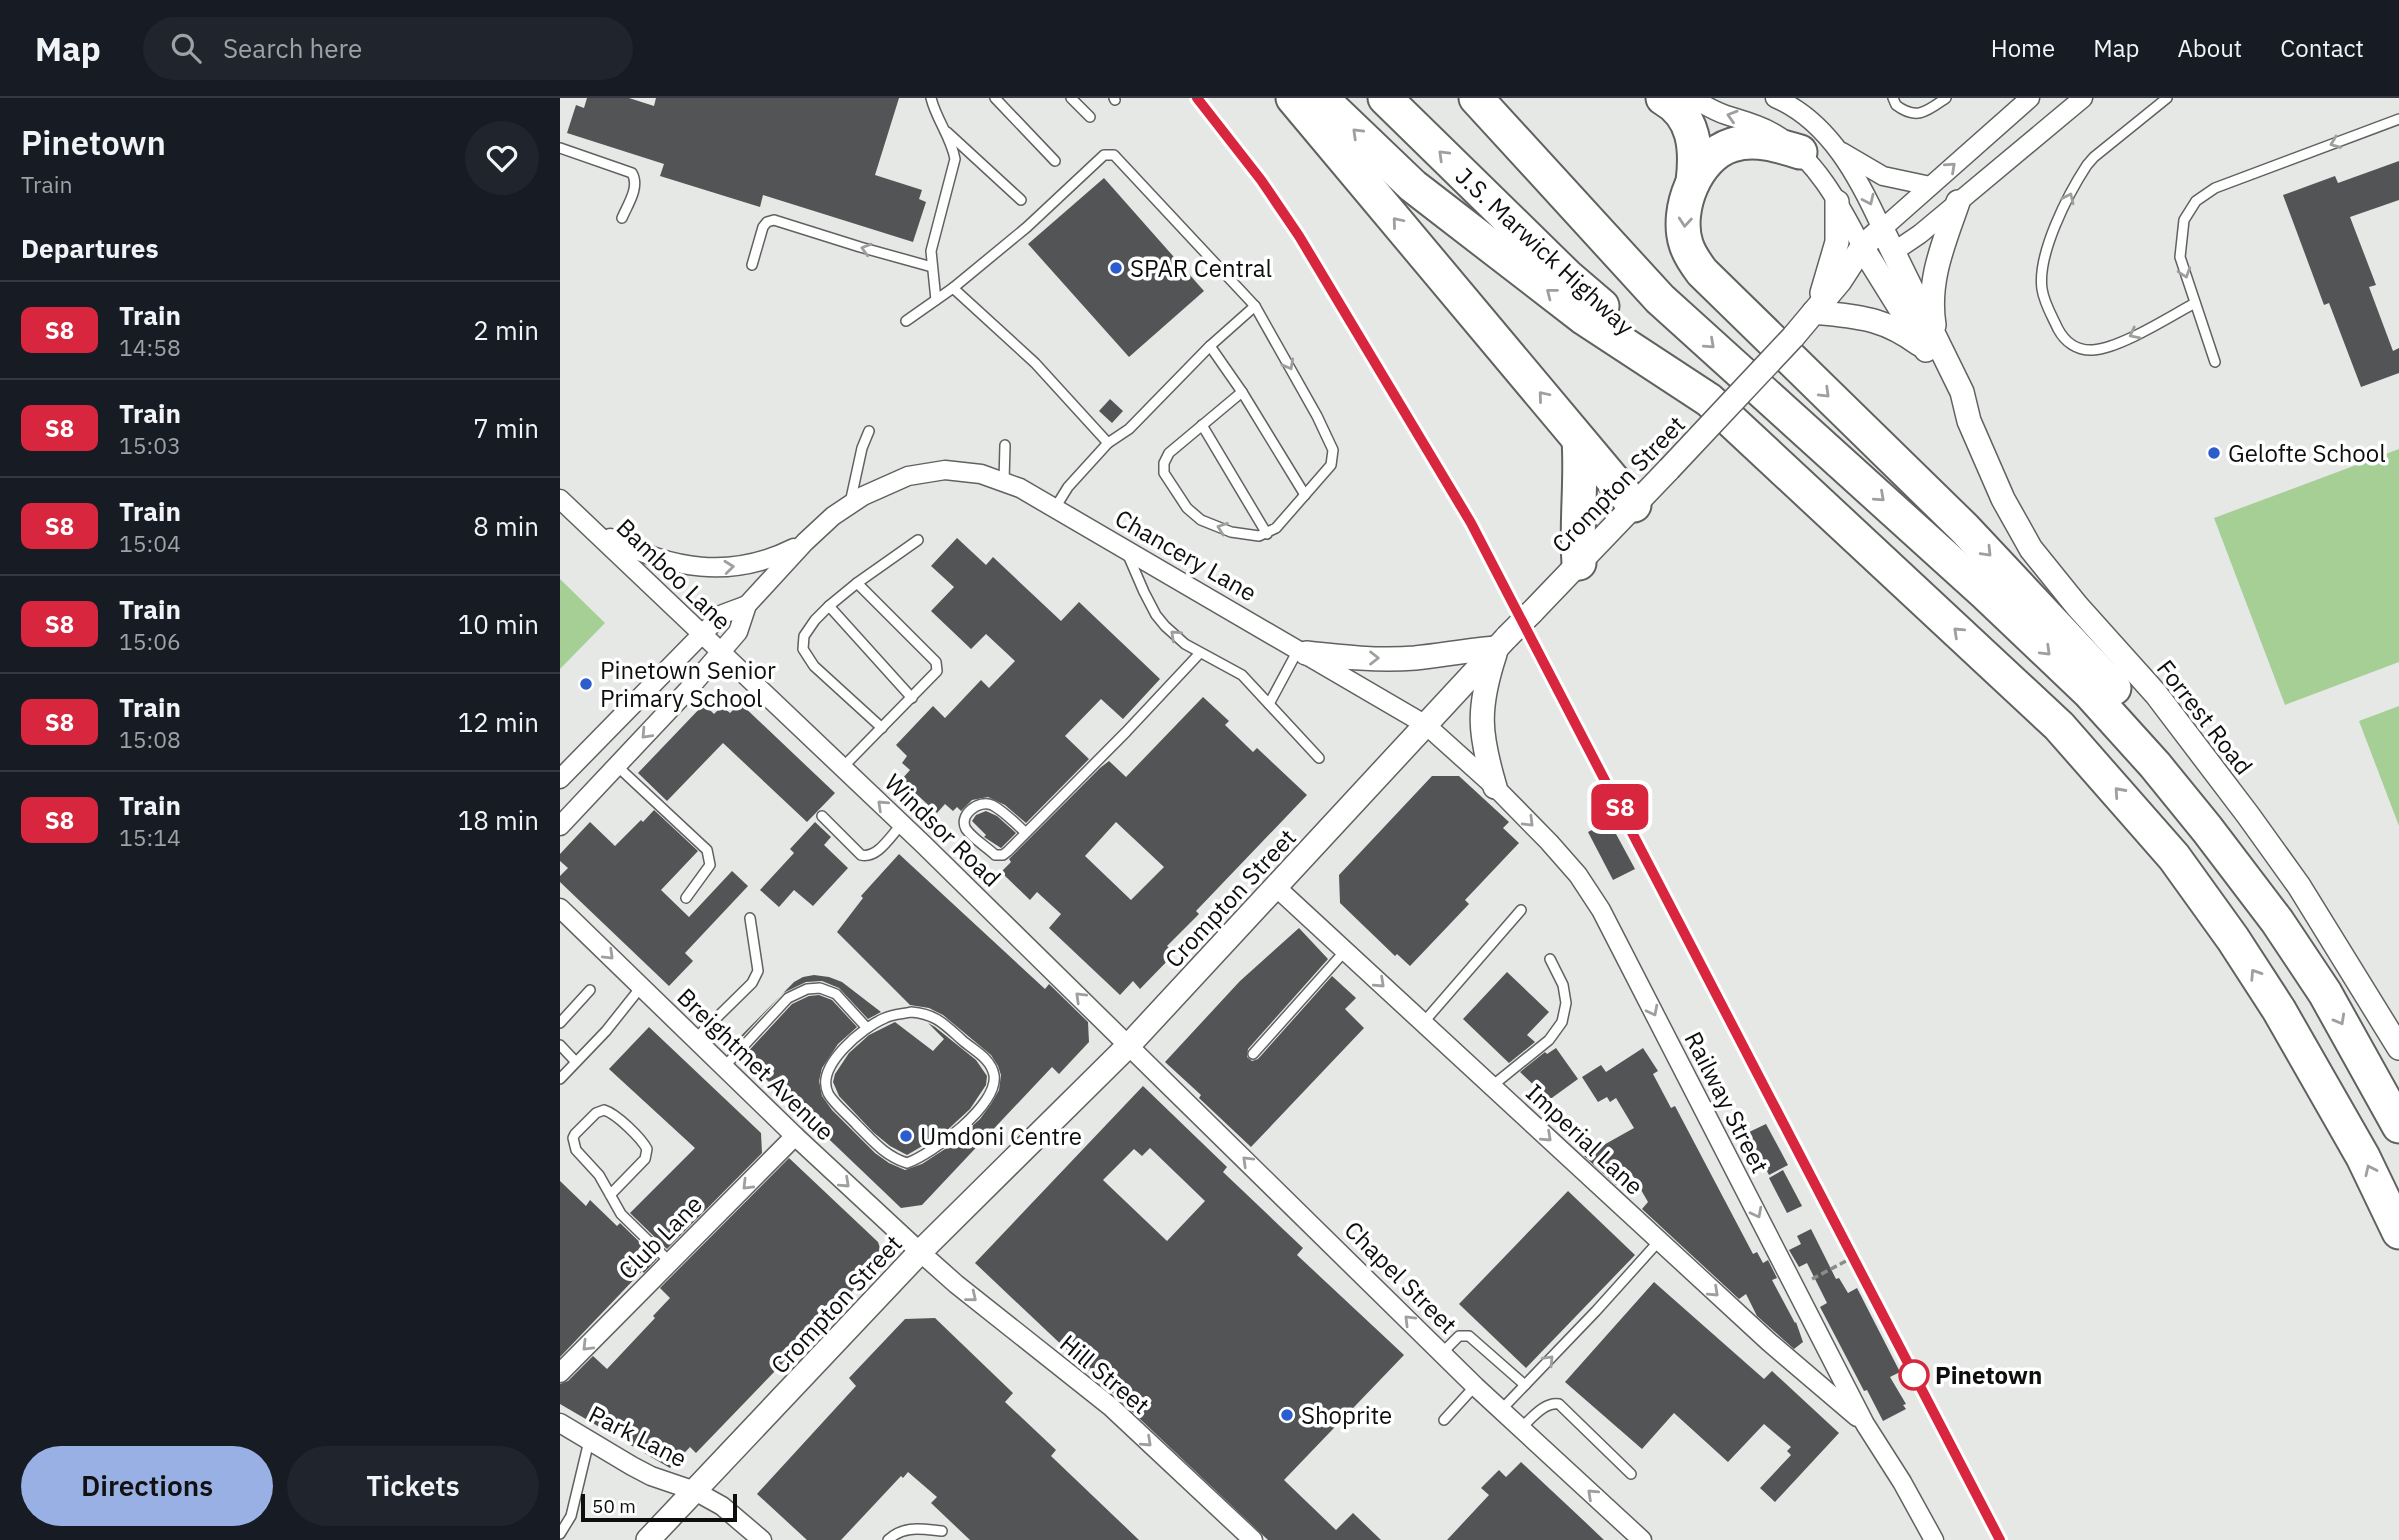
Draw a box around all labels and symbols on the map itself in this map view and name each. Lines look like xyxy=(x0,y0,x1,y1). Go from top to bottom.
one-way arrow xyxy=(1727,110,1739,125)
one-way arrow xyxy=(1352,128,1365,141)
one-way arrow xyxy=(2330,135,2342,149)
one-way arrow xyxy=(1438,150,1451,163)
street label: J.S. Marwick Highway xyxy=(1449,160,1641,342)
one-way arrow xyxy=(1943,163,1956,175)
one-way arrow xyxy=(1861,193,1875,206)
one-way arrow xyxy=(2061,193,2075,206)
one-way arrow xyxy=(1393,217,1405,230)
one-way arrow xyxy=(1678,217,1693,228)
one-way arrow xyxy=(860,242,872,257)
place label: SPAR Central xyxy=(1130,252,1272,284)
marker: SPAR Central xyxy=(1108,260,1124,276)
one-way arrow xyxy=(2177,266,2191,278)
one-way arrow xyxy=(1547,289,1559,302)
one-way arrow xyxy=(2129,326,2141,340)
one-way arrow xyxy=(1702,336,1715,349)
one-way arrow xyxy=(1281,358,1294,370)
one-way arrow xyxy=(1817,384,1830,397)
one-way arrow xyxy=(1539,392,1551,405)
street label: Crompton Street xyxy=(1544,409,1692,559)
place label: Gelofte School xyxy=(2228,437,2386,469)
marker: Gelofte School xyxy=(2206,445,2222,461)
one-way arrow xyxy=(1872,488,1885,501)
street label: Chancery Lane xyxy=(1109,502,1263,608)
street label: Bamboo Lane xyxy=(610,511,738,637)
one-way arrow xyxy=(1216,522,1228,536)
one-way arrow xyxy=(1979,544,1992,557)
one-way arrow xyxy=(724,560,735,575)
one-way arrow xyxy=(1953,627,1966,640)
one-way arrow xyxy=(1170,631,1183,644)
one-way arrow xyxy=(2038,643,2051,656)
one-way arrow xyxy=(1369,650,1380,666)
street label: Forrest Road xyxy=(2150,653,2260,781)
place label: Pinetown Senior Primary School xyxy=(600,654,776,714)
marker: Pinetown Senior Primary School xyxy=(578,676,594,692)
one-way arrow xyxy=(642,726,655,739)
street label: Windsor Road xyxy=(878,766,1008,894)
line badge: S8 xyxy=(1588,784,1652,830)
one-way arrow xyxy=(2114,787,2127,800)
one-way arrow xyxy=(877,801,890,813)
one-way arrow xyxy=(1521,814,1534,827)
street label: Crompton Street xyxy=(1157,822,1303,974)
one-way arrow xyxy=(601,947,614,960)
one-way arrow xyxy=(2251,969,2263,982)
one-way arrow xyxy=(1372,975,1385,987)
street label: Breightmet Avenue xyxy=(671,981,841,1147)
one-way arrow xyxy=(1076,993,1089,1006)
one-way arrow xyxy=(1644,1004,1658,1016)
one-way arrow xyxy=(2332,1013,2345,1026)
street label: Railway Street xyxy=(1678,1026,1776,1178)
street label: Imperial Lane xyxy=(1520,1076,1650,1202)
place label: Umdoni Centre xyxy=(920,1120,1082,1152)
marker: Umdoni Centre xyxy=(898,1128,914,1144)
one-way arrow xyxy=(1539,1129,1552,1142)
one-way arrow xyxy=(1243,1156,1256,1169)
one-way arrow xyxy=(2364,1165,2378,1177)
one-way arrow xyxy=(837,1174,850,1187)
one-way arrow xyxy=(742,1176,755,1189)
street label: Club Lane xyxy=(611,1188,709,1286)
one-way arrow xyxy=(1748,1206,1762,1219)
street label: Chapel Street xyxy=(1338,1214,1464,1340)
street label: Crompton Street xyxy=(763,1228,909,1380)
one-way arrow xyxy=(1706,1283,1719,1296)
one-way arrow xyxy=(965,1288,977,1301)
one-way arrow xyxy=(1405,1316,1418,1329)
street label: Hill Street xyxy=(1054,1327,1156,1421)
one-way arrow xyxy=(582,1338,595,1351)
one-way arrow xyxy=(1540,1356,1553,1369)
place label: Pinetown xyxy=(1935,1359,2042,1391)
marker: Pinetown xyxy=(1899,1360,1929,1390)
street label: Park Lane xyxy=(584,1398,692,1474)
place label: Shoprite xyxy=(1301,1399,1392,1431)
marker: Shoprite xyxy=(1279,1407,1295,1423)
one-way arrow xyxy=(1139,1433,1152,1446)
one-way arrow xyxy=(1587,1489,1600,1502)
scale bar xyxy=(581,1491,737,1523)

